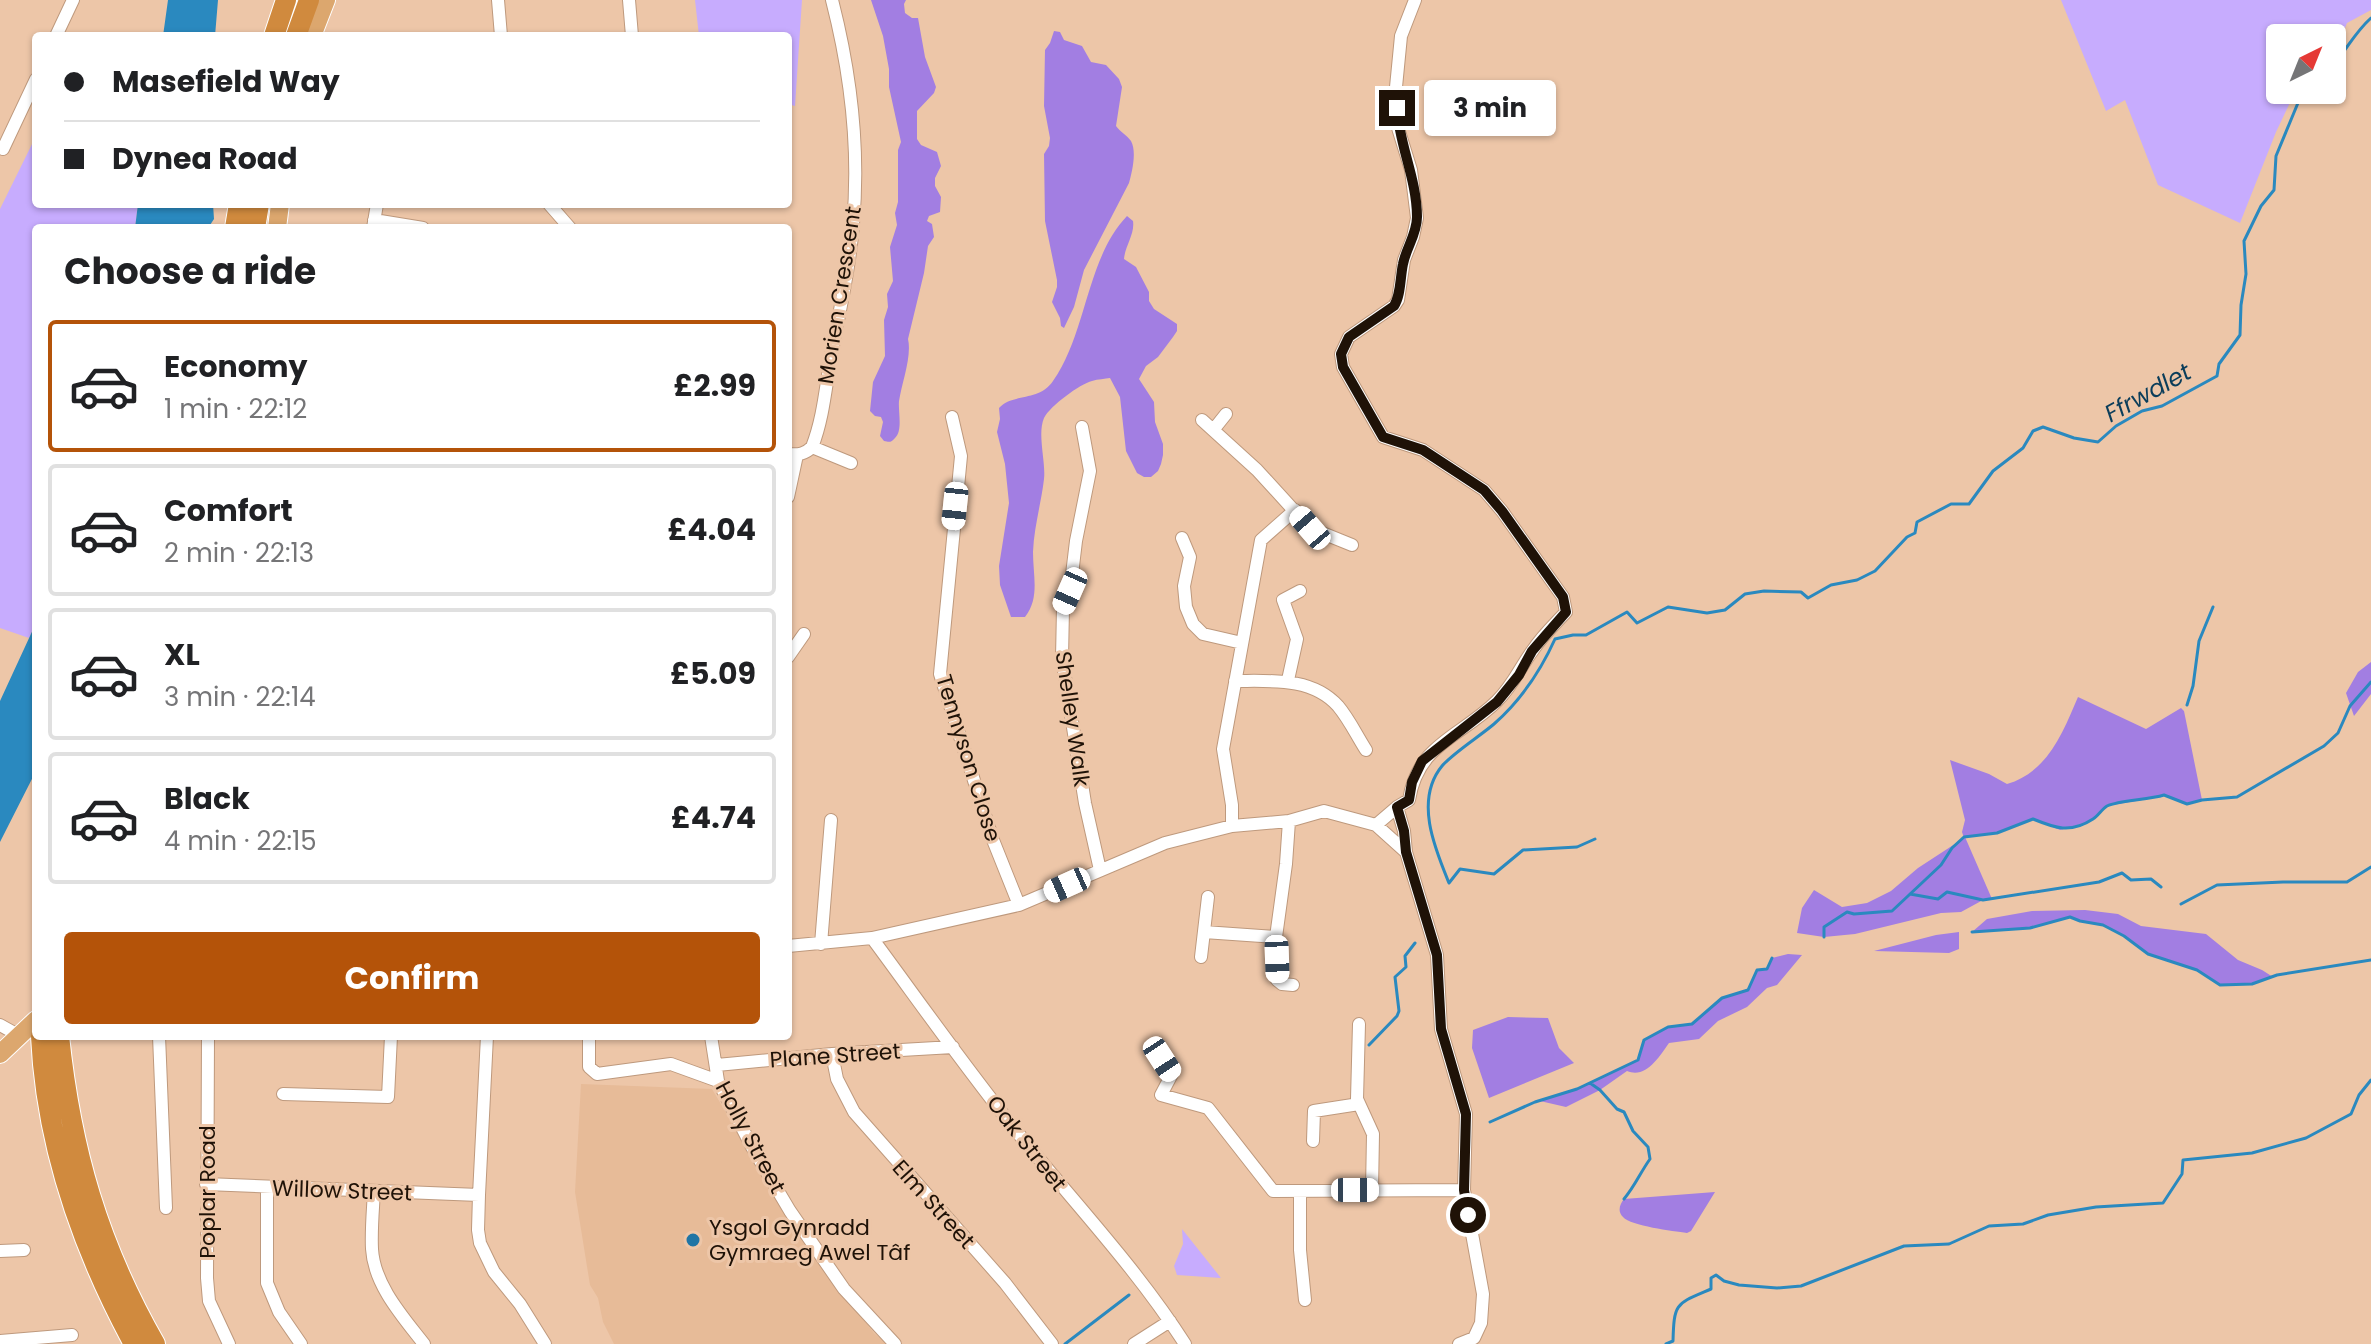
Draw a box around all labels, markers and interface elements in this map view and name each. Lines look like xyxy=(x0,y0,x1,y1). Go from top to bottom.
north arrow xyxy=(2266,24,2346,104)
map controls xyxy=(2266,24,2346,104)
text: Masefield Way xyxy=(112,60,340,103)
callout: 3 min xyxy=(1425,80,1557,136)
route end xyxy=(1379,90,1415,126)
text: 3 min xyxy=(1453,90,1527,126)
text: Dynea Road xyxy=(112,137,298,180)
street label: Morien Crescent xyxy=(810,204,869,386)
text: Choose a ride xyxy=(64,246,316,297)
text: Economy xyxy=(164,345,308,388)
icon: car xyxy=(68,350,140,422)
water label: Ffrwdlet xyxy=(2098,355,2198,430)
text: £2.99 xyxy=(674,364,756,407)
text: 1 min · 22:12 xyxy=(164,391,307,427)
car xyxy=(941,481,969,531)
text: Comfort xyxy=(164,489,293,532)
icon: car xyxy=(68,494,140,566)
car xyxy=(1285,502,1335,554)
text: £4.04 xyxy=(667,508,756,551)
text: 2 min · 22:13 xyxy=(164,535,314,571)
car xyxy=(1049,564,1091,618)
text: XL xyxy=(164,633,200,676)
icon: car xyxy=(68,638,140,710)
street label: Shelley Walk xyxy=(1048,649,1097,789)
text: £5.09 xyxy=(670,652,756,695)
street label: Tennyson Close xyxy=(928,671,1009,846)
text: 3 min · 22:14 xyxy=(164,679,316,715)
text: Black xyxy=(164,777,250,820)
icon: car xyxy=(68,782,140,854)
text: £4.74 xyxy=(671,796,756,839)
text: 4 min · 22:15 xyxy=(164,823,317,859)
car xyxy=(1040,864,1094,906)
button: Confirm xyxy=(64,932,760,1024)
car xyxy=(1264,935,1290,983)
car xyxy=(1139,1032,1185,1086)
street label: Plane Street xyxy=(769,1035,901,1076)
street label: Holly Street xyxy=(708,1076,793,1199)
street label: Oak Street xyxy=(979,1089,1074,1198)
street label: Poplar Road xyxy=(192,1125,223,1259)
street label: Elm Street xyxy=(885,1153,982,1255)
street label: Willow Street xyxy=(271,1173,413,1208)
car xyxy=(1331,1178,1379,1202)
route start xyxy=(1450,1197,1486,1233)
place label: Ysgol Gynradd Gymraeg Awel Tâf xyxy=(709,1212,910,1268)
marker: Ysgol Gynradd Gymraeg Awel Tâf xyxy=(684,1231,702,1249)

